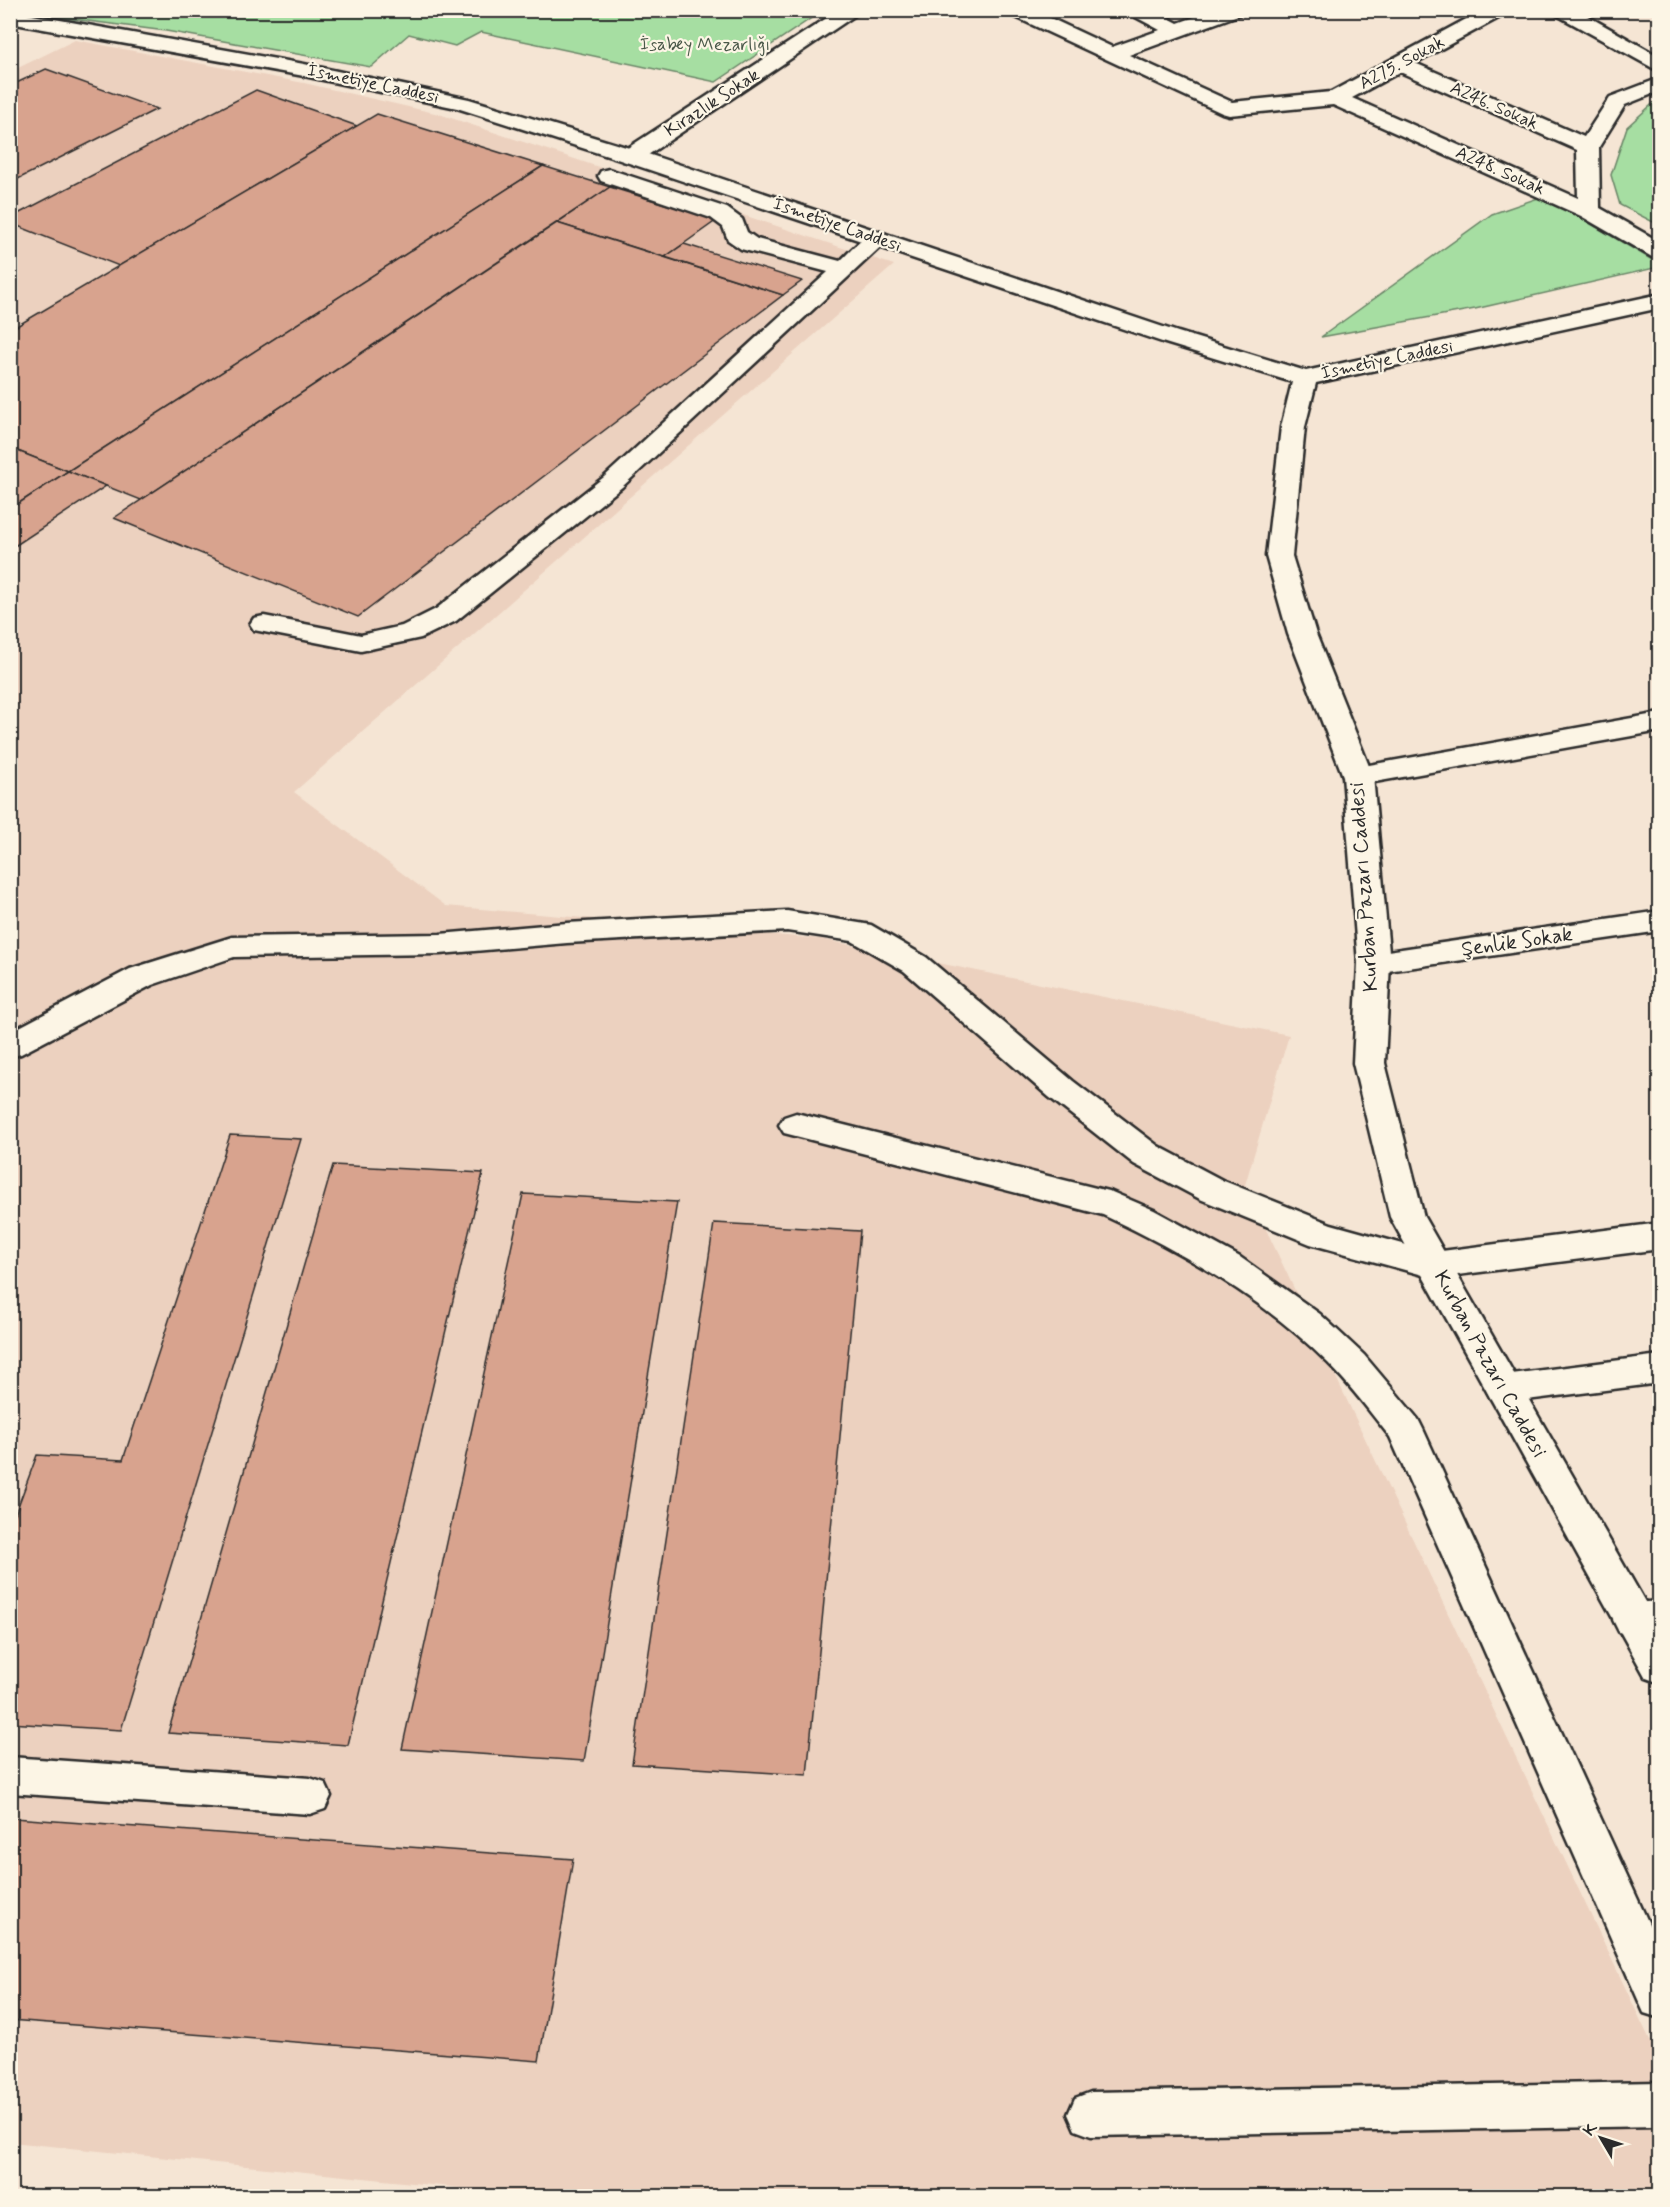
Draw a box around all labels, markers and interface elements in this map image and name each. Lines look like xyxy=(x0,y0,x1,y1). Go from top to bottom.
street label: A275. Sokak xyxy=(1355,30,1449,96)
park label: İsabey Mezarlığı xyxy=(640,33,770,57)
street label: İsmetiye Caddesi xyxy=(305,58,441,110)
street label: Kirazlık Sokak xyxy=(660,63,764,143)
street label: A246. Sokak xyxy=(1446,76,1542,136)
street label: A248. Sokak xyxy=(1452,141,1549,201)
street label: İsmetiye Caddesi xyxy=(770,192,904,258)
street label: İsmetiye Caddesi xyxy=(1319,334,1455,386)
street label: Kurban Pazarı Caddesi xyxy=(1343,781,1385,993)
street label: Şenlik Sokak xyxy=(1460,920,1575,964)
street label: Kurban Pazarı Caddesi xyxy=(1427,1266,1553,1463)
north arrow xyxy=(1571,2108,1631,2168)
text: K xyxy=(1579,2118,1603,2140)

